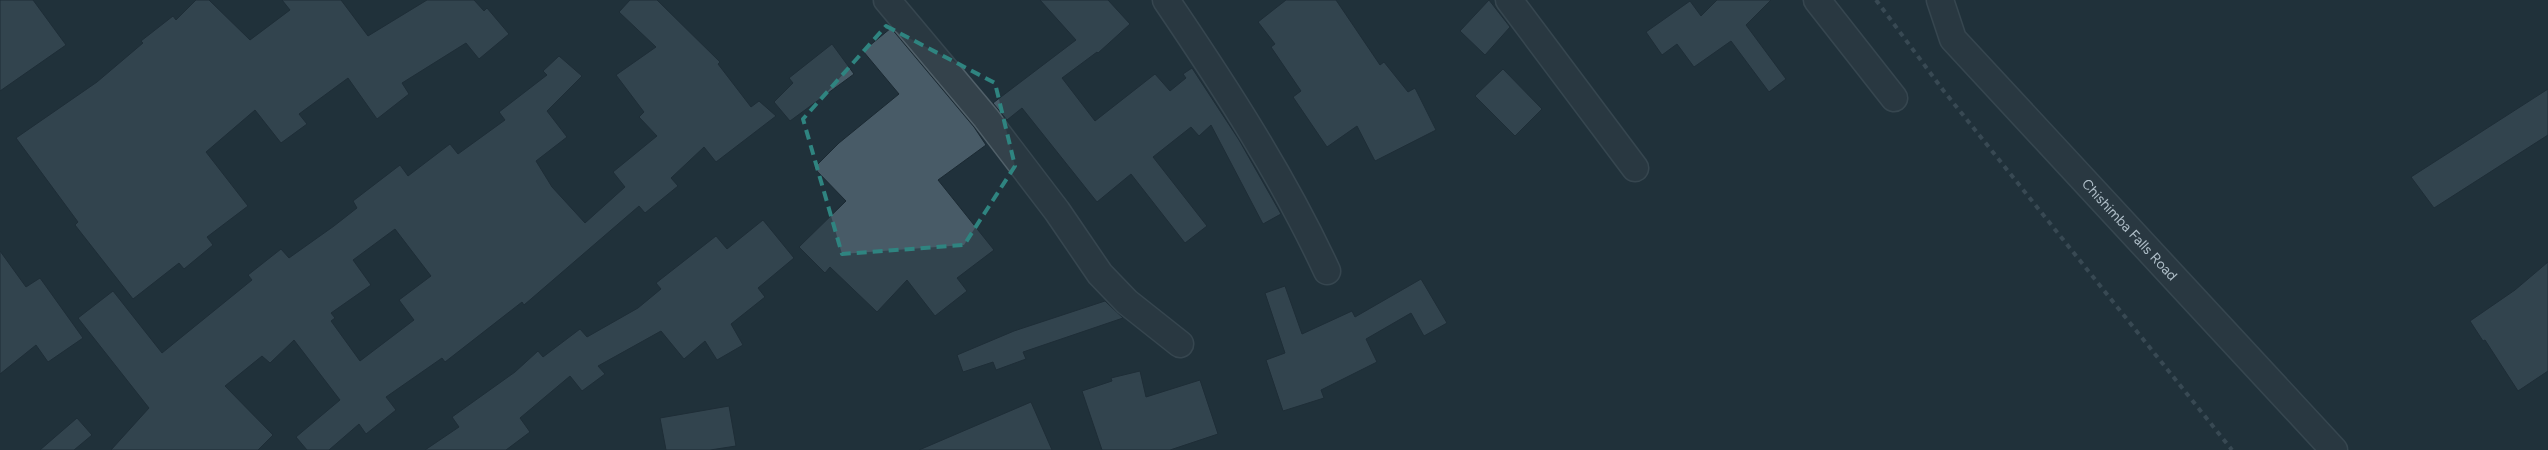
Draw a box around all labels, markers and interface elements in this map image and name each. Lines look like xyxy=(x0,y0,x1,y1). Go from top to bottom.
street label: Chishimba Falls Road xyxy=(2078,176,2181,284)

